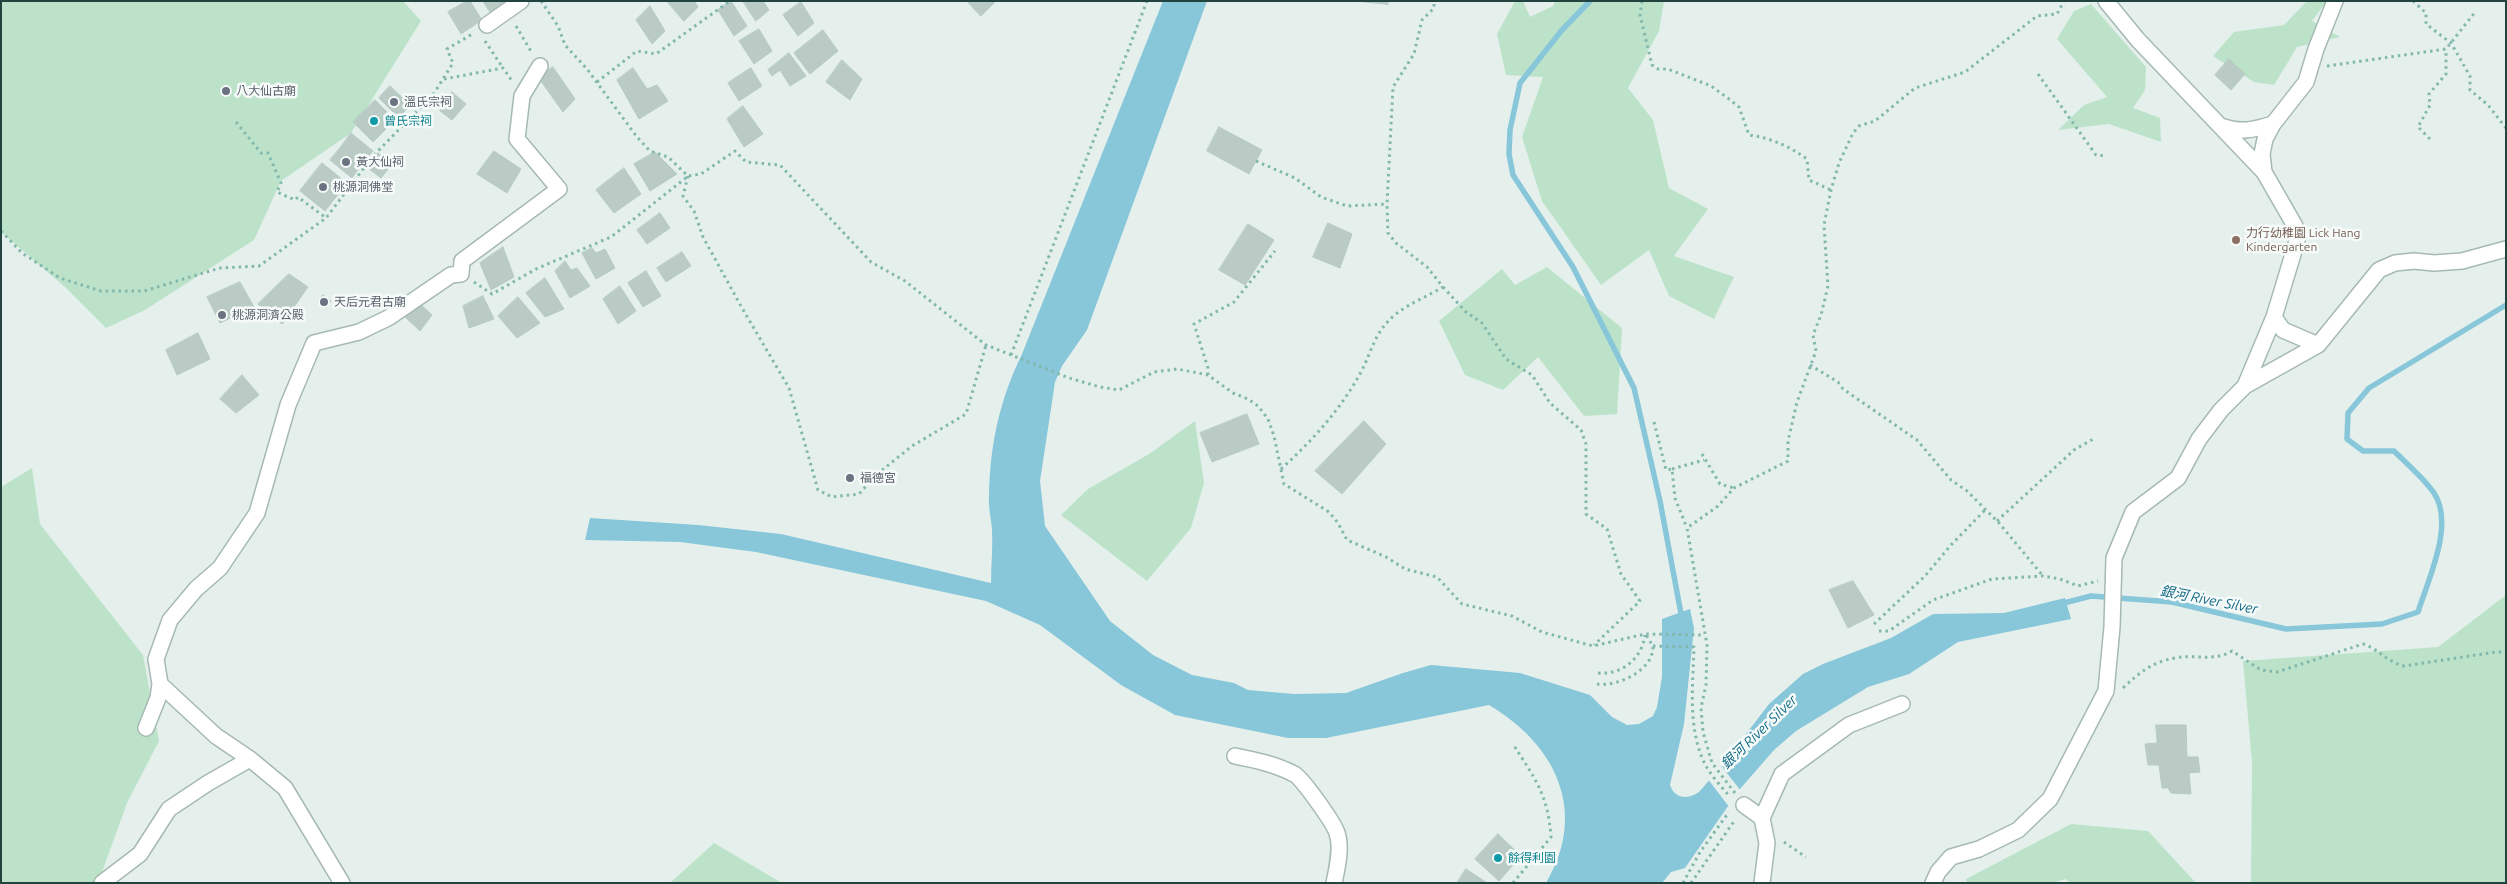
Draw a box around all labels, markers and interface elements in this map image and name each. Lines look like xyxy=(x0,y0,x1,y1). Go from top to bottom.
place label: 八大仙古廟 xyxy=(236,84,296,98)
marker: 八大仙古廟 xyxy=(220,85,232,97)
place label: 溫氏宗祠 xyxy=(404,95,452,109)
marker: 溫氏宗祠 xyxy=(388,96,400,108)
place label: 曾氏宗祠 xyxy=(384,114,432,128)
marker: 曾氏宗祠 xyxy=(368,115,380,127)
place label: 黃大仙祠 xyxy=(356,155,404,169)
marker: 黃大仙祠 xyxy=(340,156,352,168)
place label: 桃源洞佛堂 xyxy=(333,180,393,194)
marker: 桃源洞佛堂 xyxy=(317,181,329,193)
place label: 力行幼稚園 Lick Hang Kindergarten xyxy=(2246,226,2360,254)
marker: 力行幼稚園 Lick Hang Kindergarten xyxy=(2230,234,2242,246)
place label: 天后元君古廟 xyxy=(334,295,406,309)
marker: 天后元君古廟 xyxy=(318,296,330,308)
place label: 桃源洞濟公殿 xyxy=(232,308,304,322)
marker: 桃源洞濟公殿 xyxy=(216,309,228,321)
place label: 福德宮 xyxy=(860,471,896,485)
marker: 福德宮 xyxy=(844,472,856,484)
water label: 銀河 River Silver xyxy=(2159,582,2259,618)
water label: 銀河 River Silver xyxy=(1718,692,1800,772)
place label: 餘得利園 xyxy=(1508,851,1556,865)
marker: 餘得利園 xyxy=(1492,852,1504,864)

